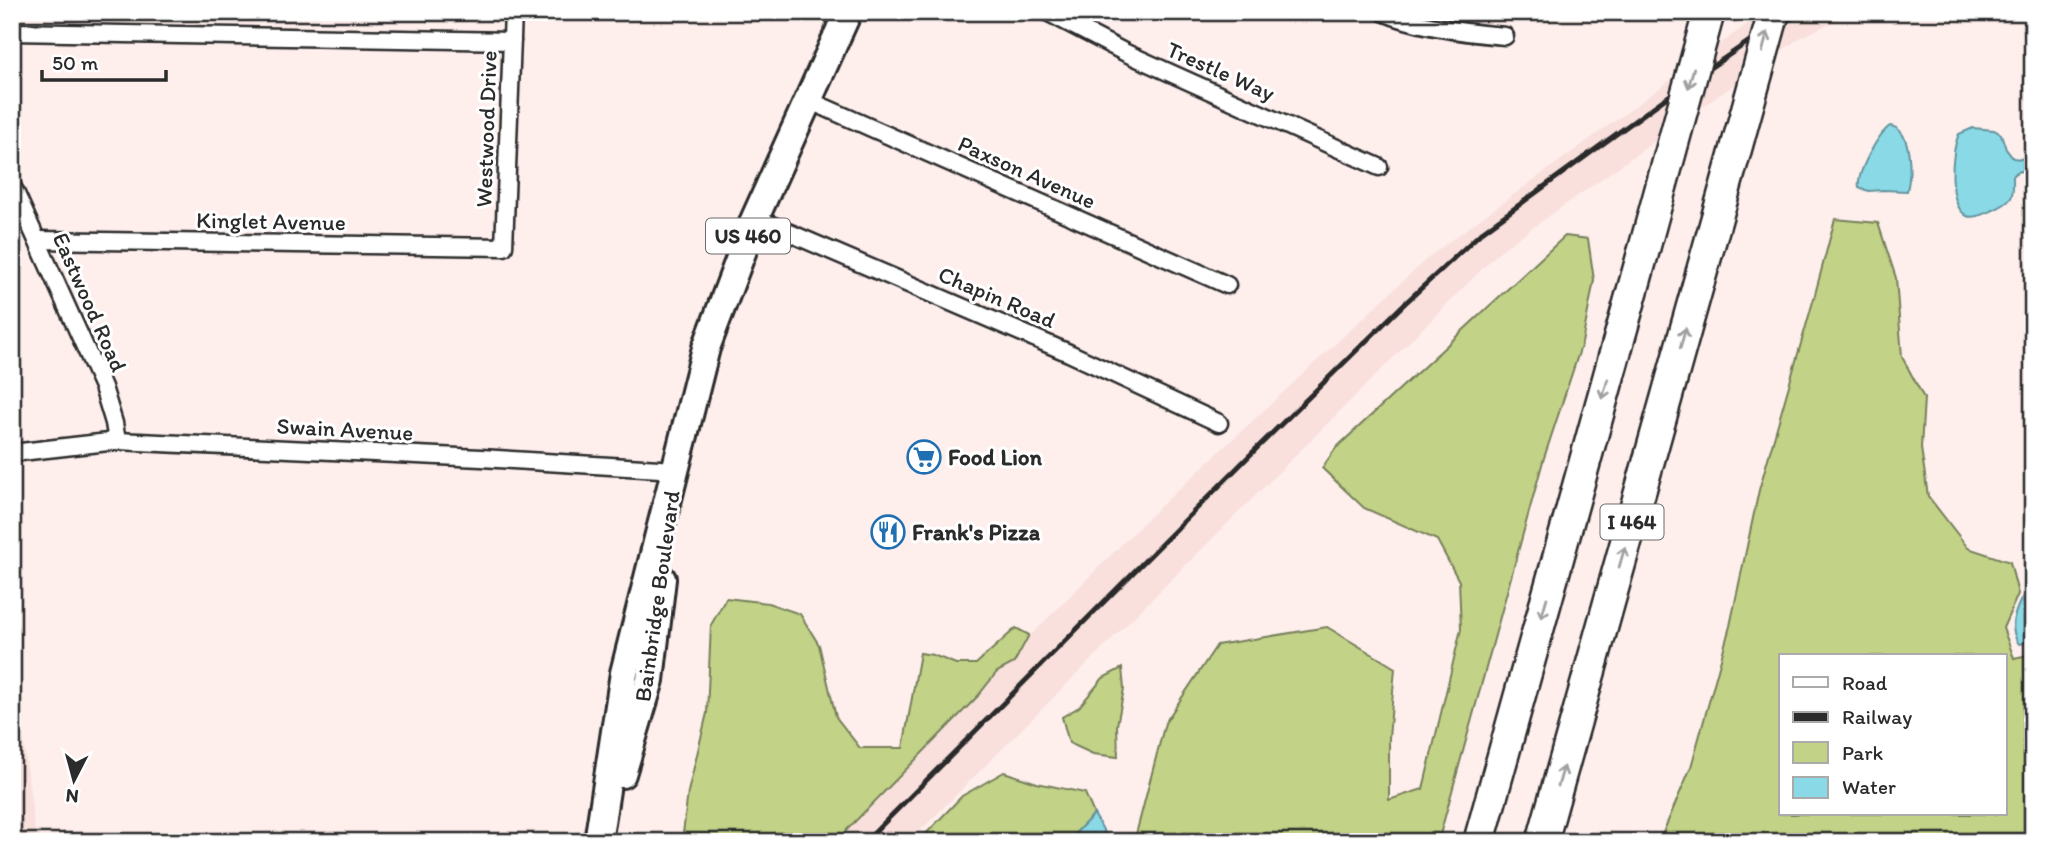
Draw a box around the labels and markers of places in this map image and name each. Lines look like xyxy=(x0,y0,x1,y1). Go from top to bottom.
supermarket icon: Food Lion xyxy=(905,438,943,476)
place label: Food Lion xyxy=(948,443,1043,471)
restaurant icon: Frank's Pizza xyxy=(869,513,907,551)
place label: Frank's Pizza xyxy=(912,518,1041,546)

